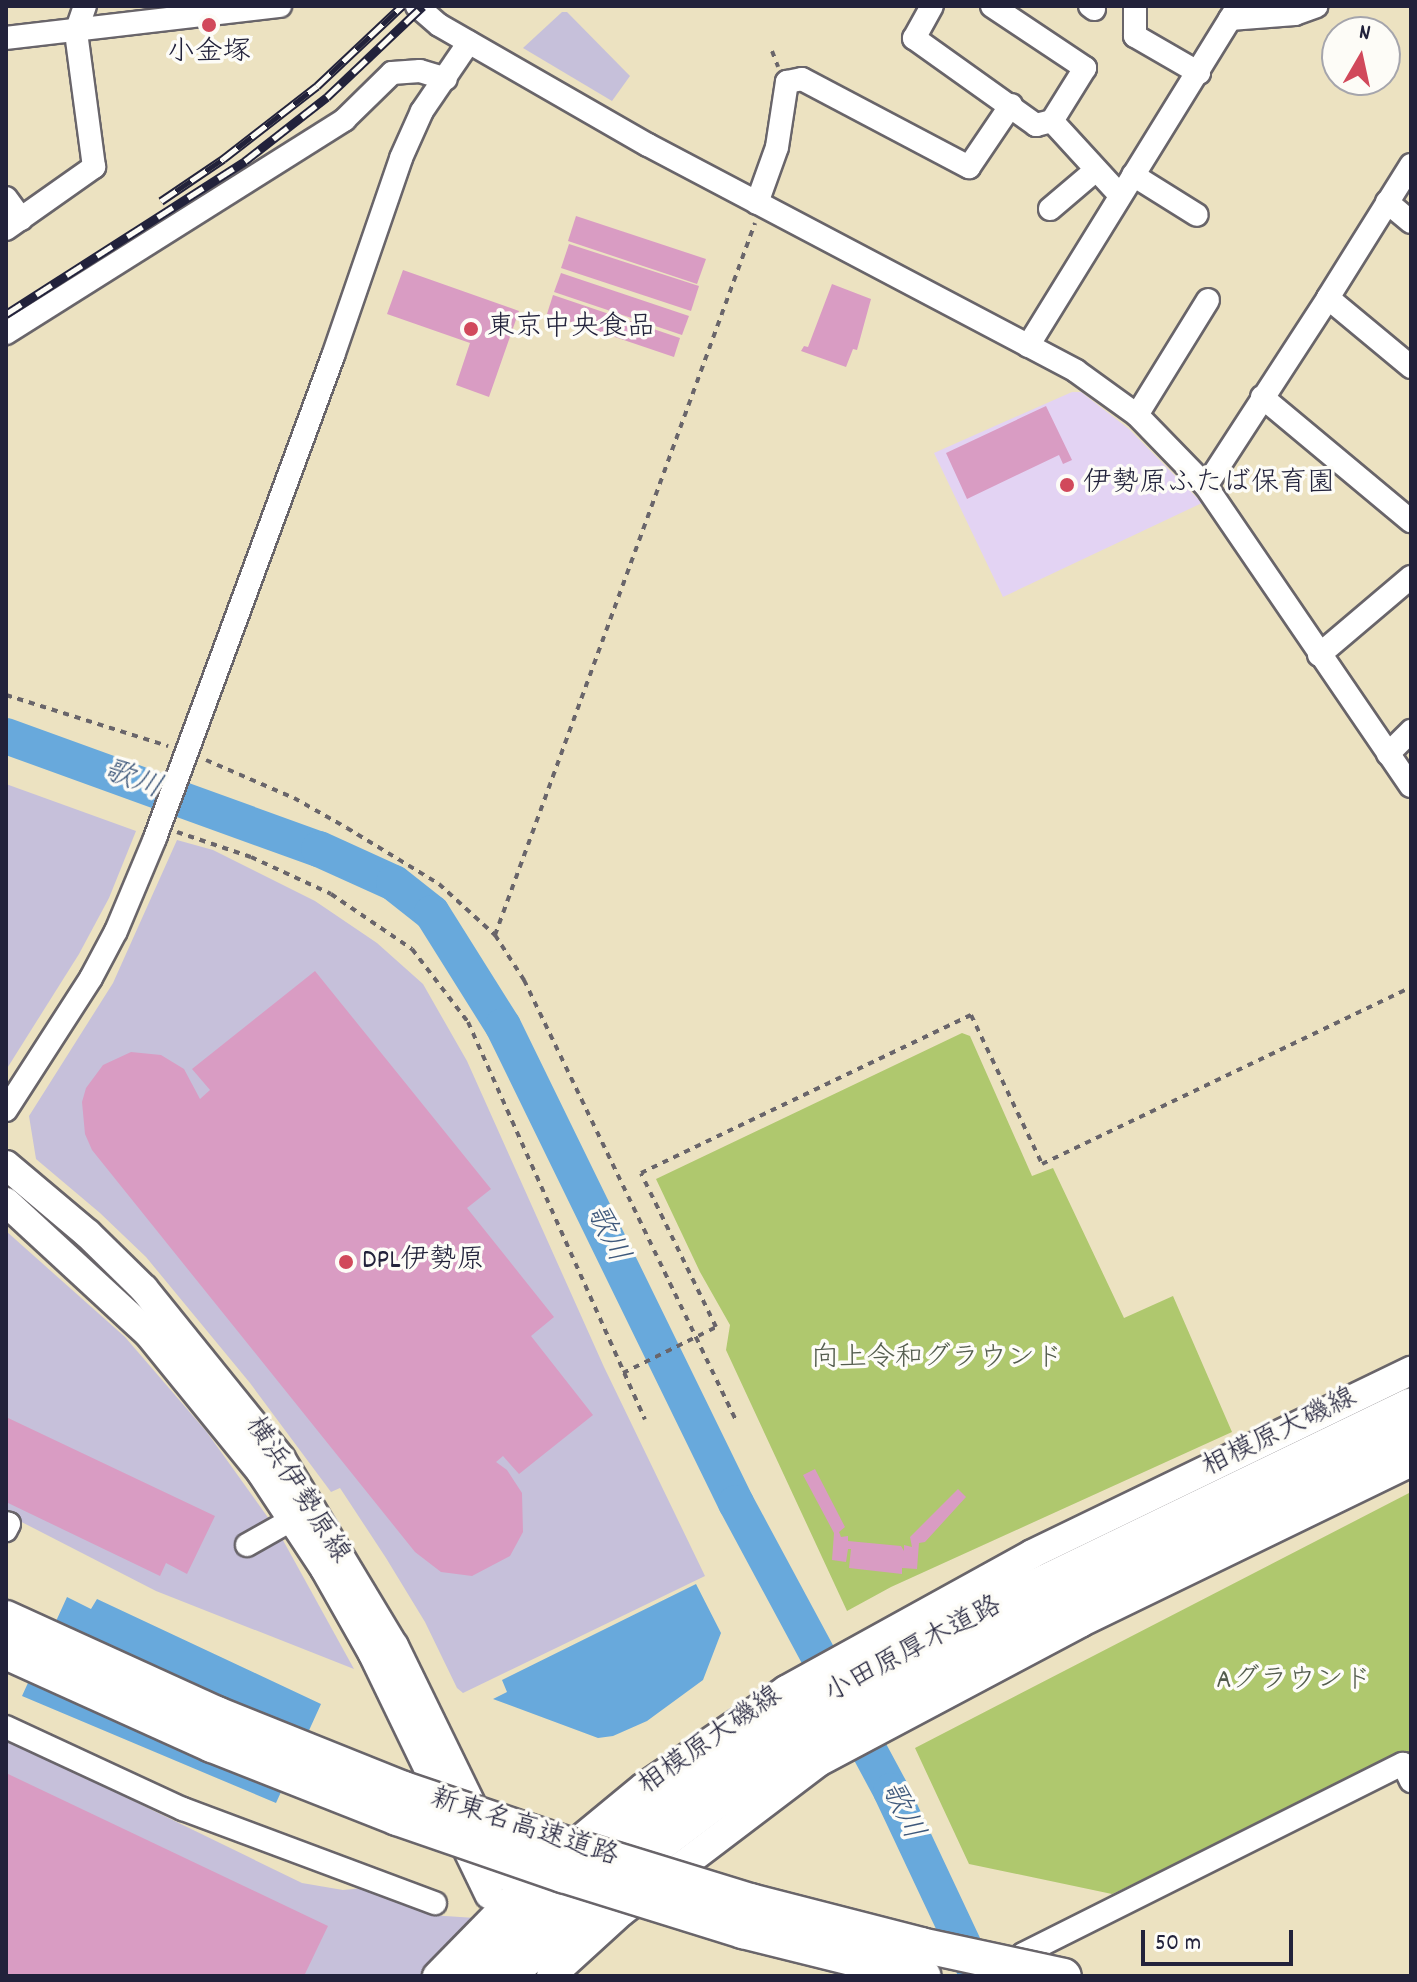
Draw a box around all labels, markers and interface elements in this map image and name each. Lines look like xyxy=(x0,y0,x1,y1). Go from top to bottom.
marker: 小金塚 xyxy=(200,16,218,34)
north arrow xyxy=(1321,16,1401,96)
text: N xyxy=(1357,18,1372,50)
place label: 小金塚 xyxy=(167,37,251,71)
place label: 東京中央食品 xyxy=(487,312,655,346)
marker: 東京中央食品 xyxy=(462,320,480,338)
place label: 伊勢原ふたば保育園 xyxy=(1083,468,1335,502)
marker: 伊勢原ふたば保育園 xyxy=(1058,476,1076,494)
water label: 歌川 xyxy=(98,755,166,809)
water label: 歌川 xyxy=(576,1200,634,1270)
place label: DPL伊勢原 xyxy=(362,1245,485,1279)
marker: DPL伊勢原 xyxy=(337,1253,355,1271)
park label: 向上令和グラウンド xyxy=(811,1343,1063,1377)
street label: 相模原大磯線 xyxy=(1197,1382,1363,1486)
street label: 横浜伊勢原線 xyxy=(236,1411,356,1571)
street label: 小田原厚木道路 xyxy=(820,1590,1008,1712)
park label: Aグラウンド xyxy=(1216,1665,1372,1699)
street label: 相模原大磯線 xyxy=(633,1680,789,1804)
water label: 歌川 xyxy=(871,1777,929,1847)
street label: 新東名高速道路 xyxy=(426,1783,622,1875)
scale bar xyxy=(1145,1914,1297,1964)
text: 50 m xyxy=(1155,1927,1201,1961)

